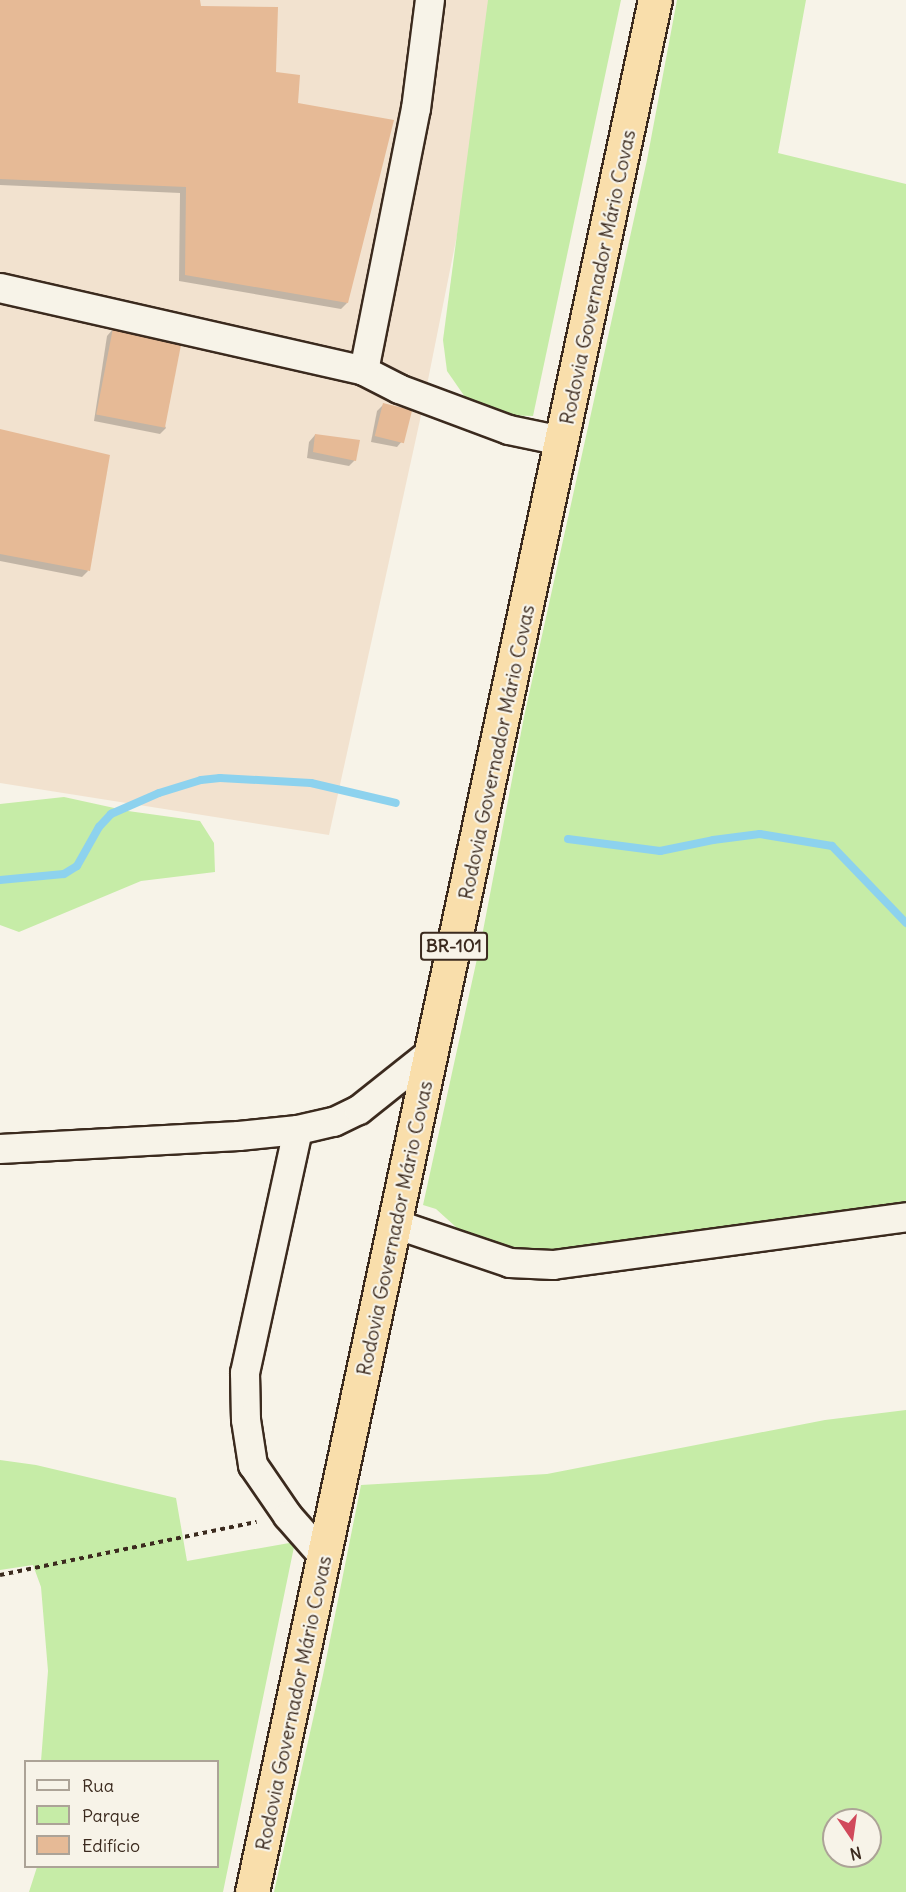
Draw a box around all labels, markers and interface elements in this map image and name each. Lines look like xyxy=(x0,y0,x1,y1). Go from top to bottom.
street label: Rodovia Governador Mário Covas xyxy=(554,127,640,427)
street label: Rodovia Governador Mário Covas xyxy=(453,602,539,902)
road number: BR-101 xyxy=(420,931,488,961)
street label: Rodovia Governador Mário Covas xyxy=(351,1078,437,1378)
street label: Rodovia Governador Mário Covas xyxy=(250,1553,336,1853)
legend xyxy=(24,1760,219,1868)
text: Rua xyxy=(82,1774,114,1797)
text: Parque xyxy=(82,1804,140,1827)
north arrow xyxy=(822,1808,882,1868)
text: Edifício xyxy=(82,1834,140,1857)
text: N xyxy=(848,1843,863,1865)

